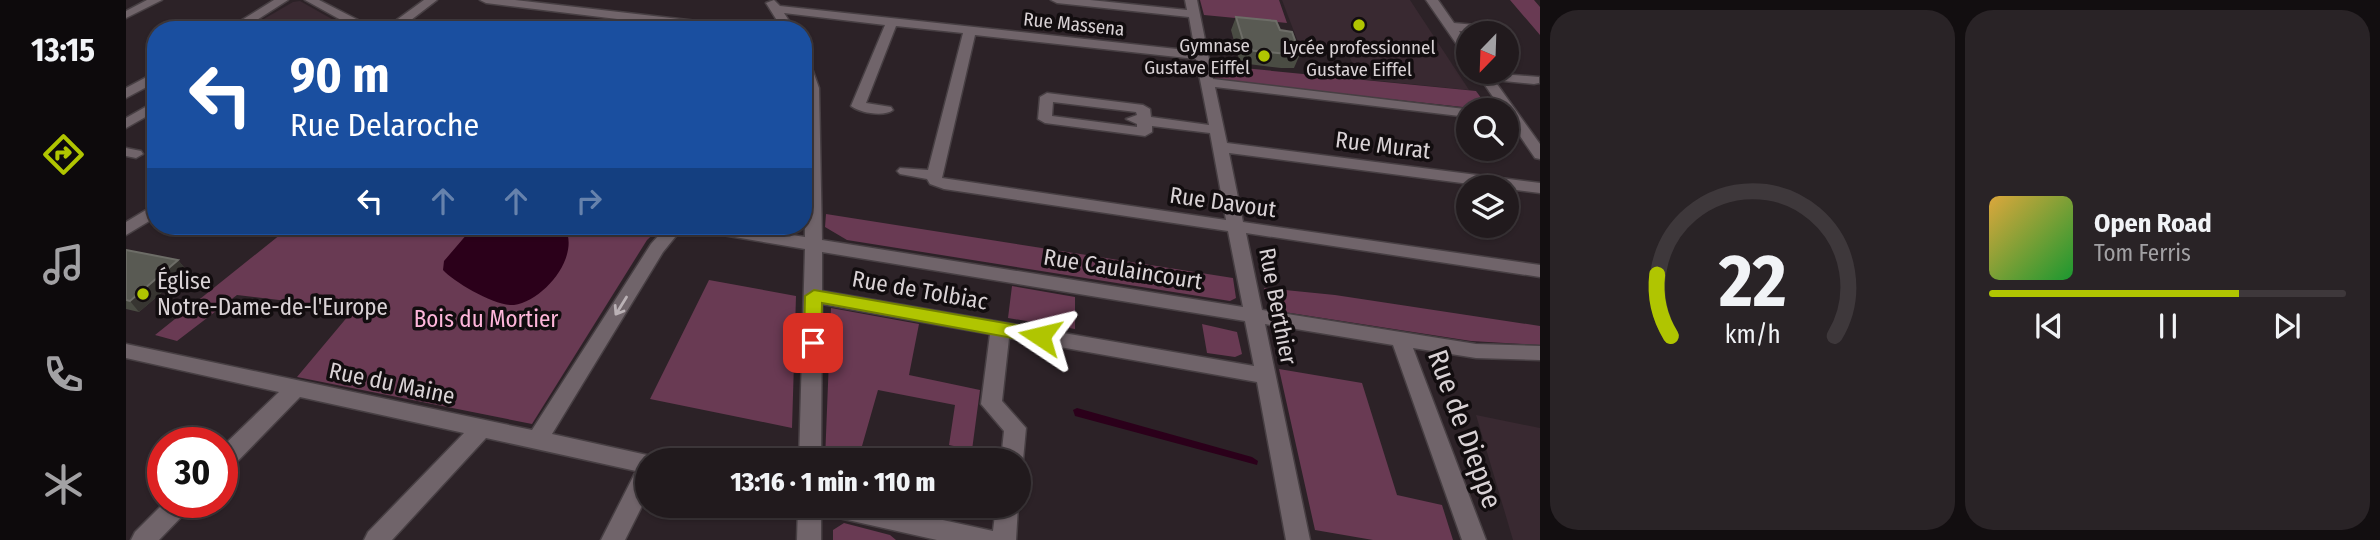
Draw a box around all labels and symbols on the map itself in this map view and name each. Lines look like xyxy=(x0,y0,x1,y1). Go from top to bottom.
street label: Rue Massena xyxy=(1022,7,1126,41)
marker: Lycée professionnel Gustave Eiffel xyxy=(1351,17,1367,33)
north arrow xyxy=(1456,21,1519,84)
place label: Gymnase Gustave Eiffel xyxy=(1144,34,1250,79)
place label: Lycée professionnel Gustave Eiffel xyxy=(1282,36,1436,81)
marker: Gymnase Gustave Eiffel xyxy=(1256,48,1272,64)
street label: Rue Murat xyxy=(1334,125,1433,165)
street label: Rue Davout xyxy=(1168,181,1278,223)
street label: Rue Caulaincourt xyxy=(1042,243,1205,295)
street label: Rue Berthier xyxy=(1253,245,1303,367)
street label: Rue de Tolbiac xyxy=(850,264,990,316)
place label: Église Notre-Dame-de-l'Europe xyxy=(157,266,388,321)
marker: Église Notre-Dame-de-l'Europe xyxy=(135,286,151,302)
one-way arrow xyxy=(613,295,627,315)
position arrow xyxy=(1003,299,1077,373)
park label: Bois du Mortier xyxy=(414,305,558,333)
pin xyxy=(783,313,843,373)
street label: Rue de Dieppe xyxy=(1421,345,1509,513)
street label: Rue du Maine xyxy=(326,356,458,410)
speed limit sign: 30 xyxy=(147,427,238,518)

